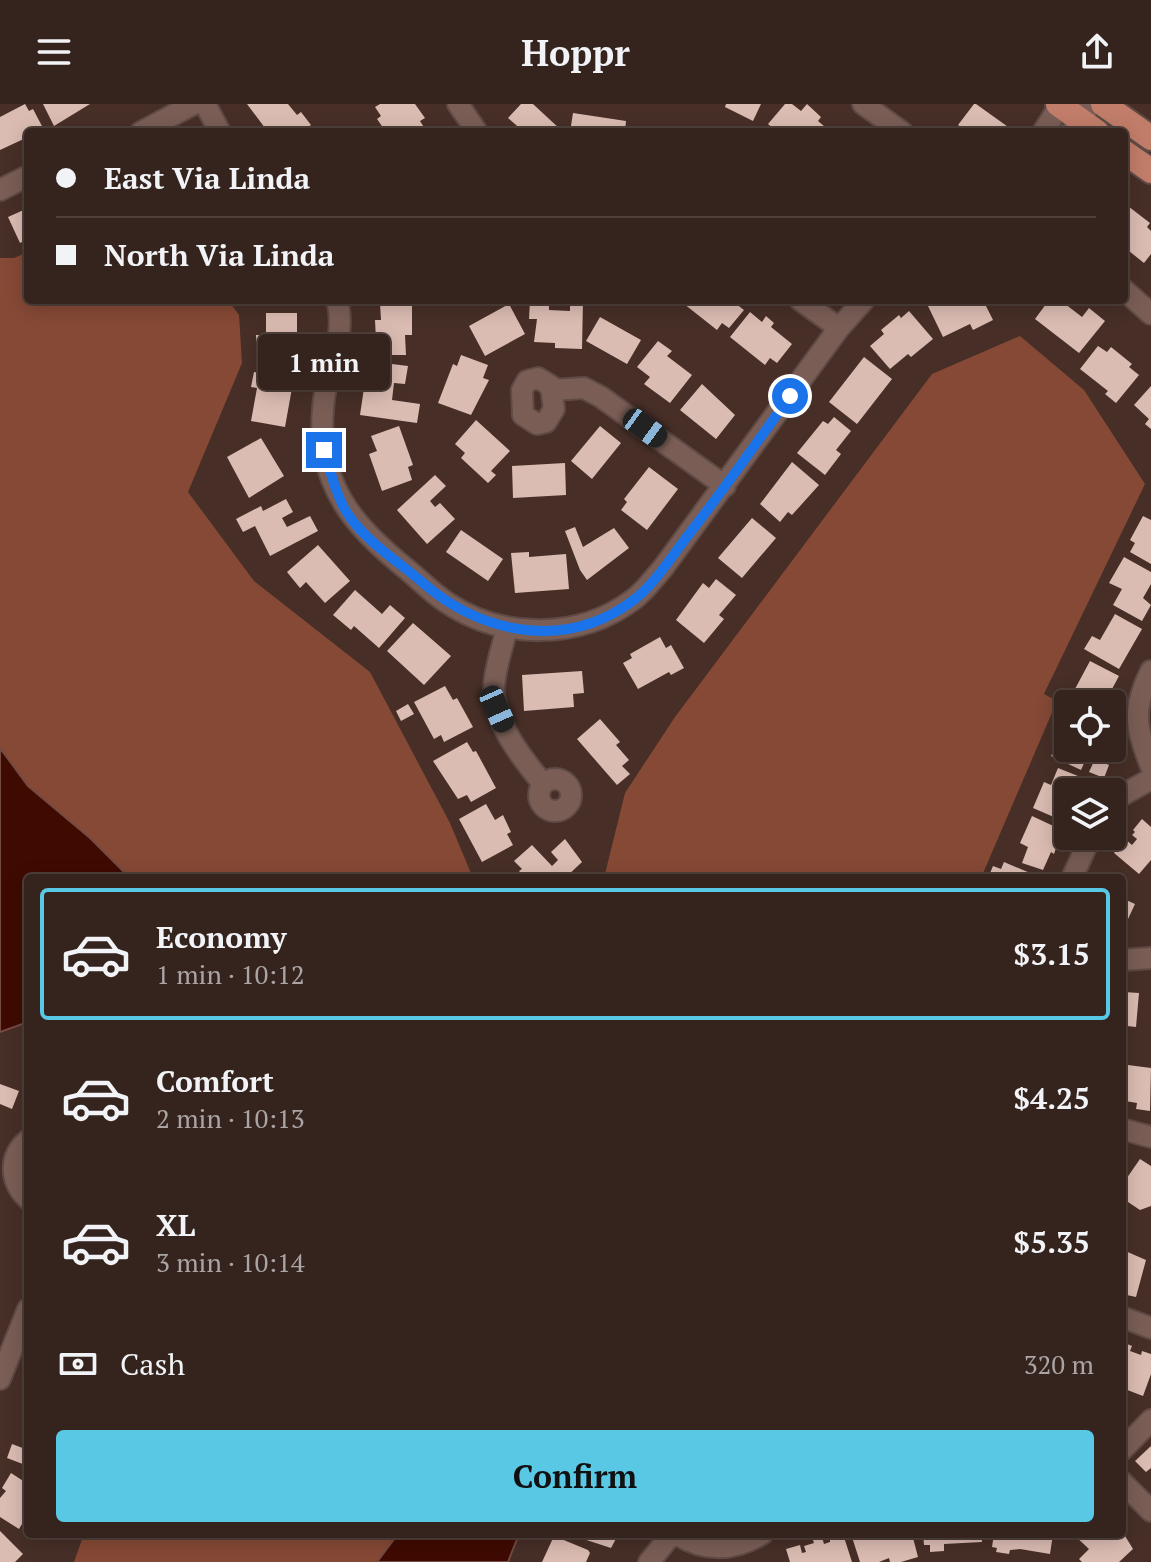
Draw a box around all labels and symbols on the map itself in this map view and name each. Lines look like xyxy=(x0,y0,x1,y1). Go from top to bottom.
callout: 1 min xyxy=(258,334,390,390)
route start xyxy=(772,378,808,414)
car xyxy=(619,404,671,452)
route end xyxy=(306,432,342,468)
car xyxy=(476,682,518,736)

